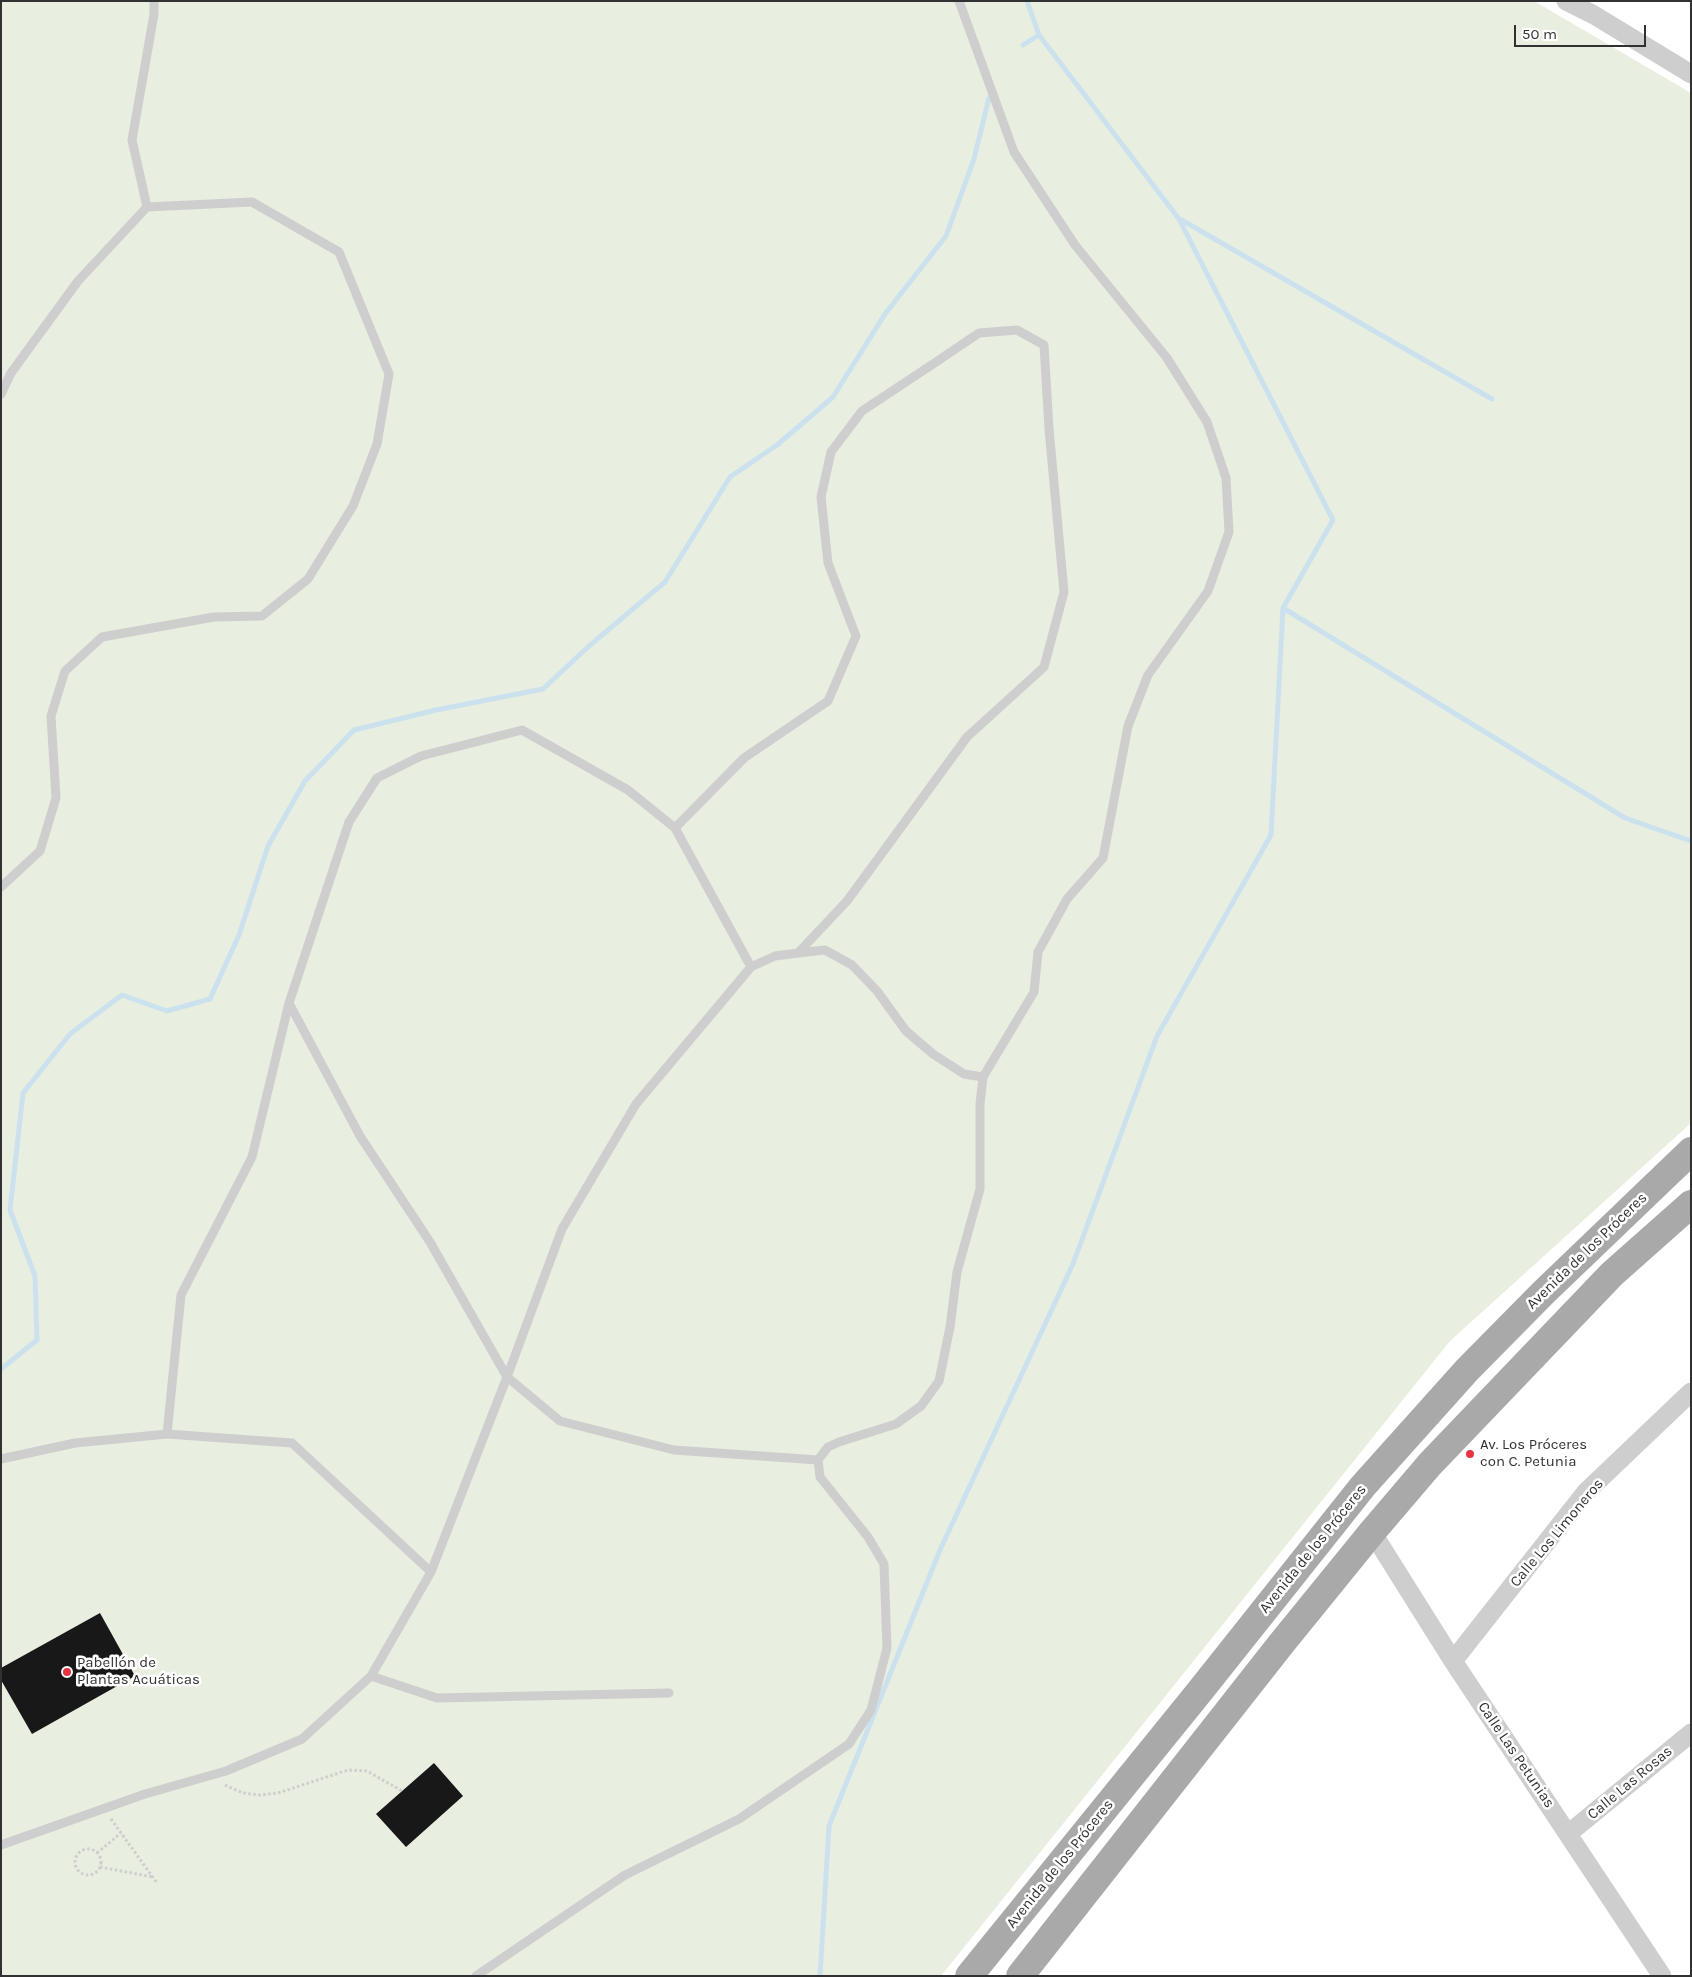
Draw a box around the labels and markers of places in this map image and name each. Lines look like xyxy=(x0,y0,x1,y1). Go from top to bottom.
place label: Av. Los Próceres con C. Petunia xyxy=(1480,1436,1587,1471)
marker: Av. Los Próceres con C. Petunia xyxy=(1464,1448,1476,1460)
place label: Pabellón de Plantas Acuáticas xyxy=(77,1654,200,1689)
marker: Pabellón de Plantas Acuáticas xyxy=(61,1666,73,1678)

